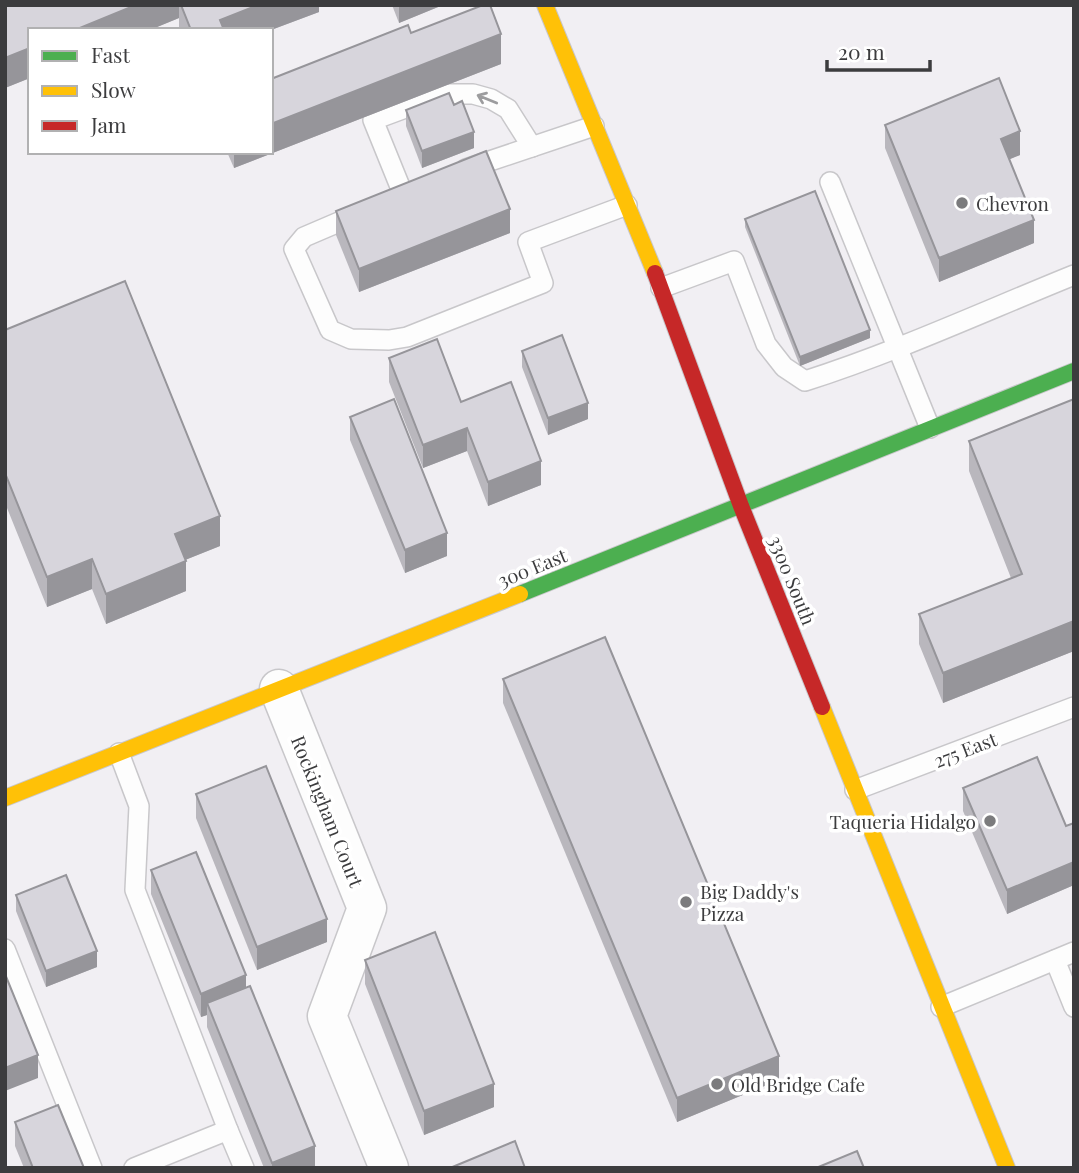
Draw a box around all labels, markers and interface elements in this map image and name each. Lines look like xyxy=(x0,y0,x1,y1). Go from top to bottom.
legend xyxy=(28,28,273,154)
scale bar xyxy=(827,28,930,72)
text: 20 m xyxy=(838,37,885,65)
text: Fast xyxy=(91,40,130,68)
text: Slow xyxy=(91,75,136,103)
one-way arrow xyxy=(477,92,498,105)
text: Jam xyxy=(90,110,127,138)
place label: Chevron xyxy=(976,190,1050,216)
marker: Chevron xyxy=(954,195,970,211)
street label: 3300 South xyxy=(763,531,823,629)
street label: 300 East xyxy=(494,541,571,593)
street label: 275 East xyxy=(930,725,1000,773)
street label: Rockingham Court xyxy=(286,731,370,891)
place label: Taqueria Hidalgo xyxy=(830,808,976,834)
marker: Taqueria Hidalgo xyxy=(982,813,998,829)
place label: Big Daddy's Pizza xyxy=(700,878,799,926)
marker: Big Daddy's Pizza xyxy=(678,894,694,910)
place label: Old Bridge Cafe xyxy=(731,1071,865,1097)
marker: Old Bridge Cafe xyxy=(709,1076,725,1092)

